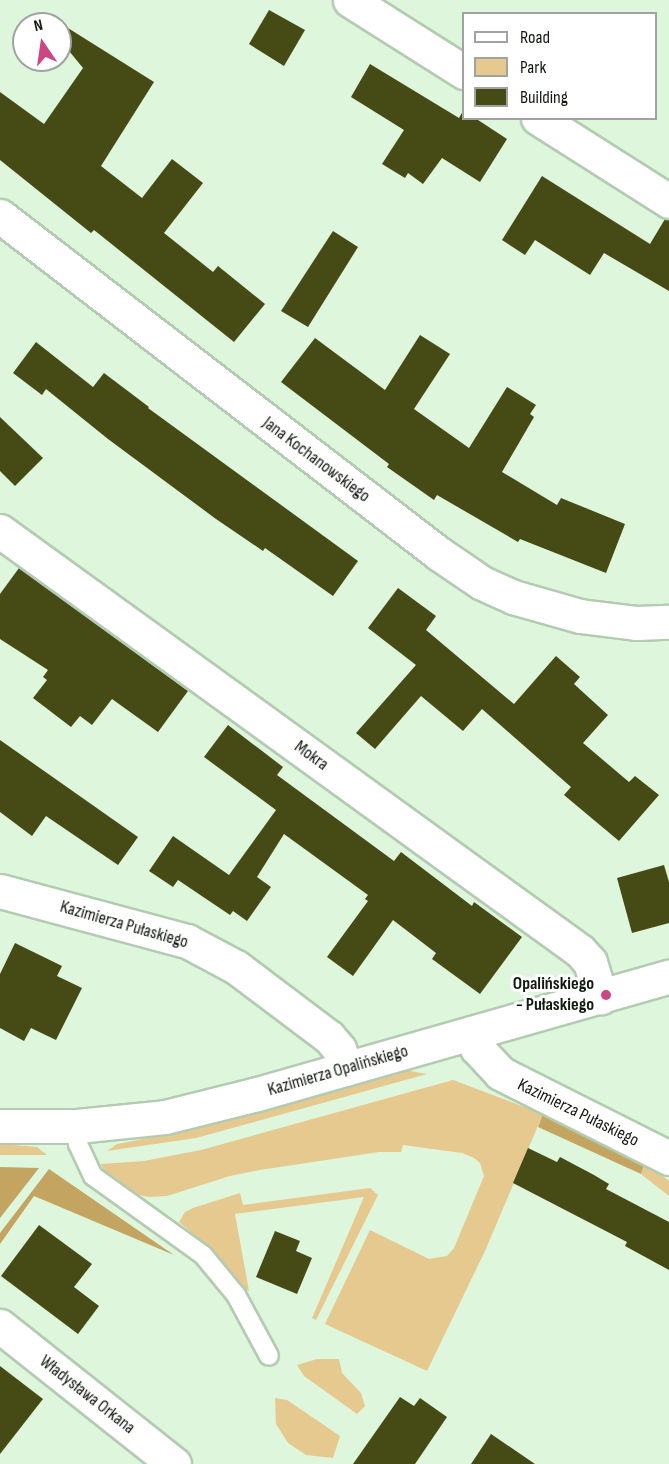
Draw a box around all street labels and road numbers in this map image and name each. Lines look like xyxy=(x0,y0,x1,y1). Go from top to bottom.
street label: Jana Kochanowskiego xyxy=(258,413,374,507)
street label: Mokra xyxy=(290,736,332,776)
street label: Kazimierza Pułaskiego xyxy=(57,896,191,954)
street label: Kazimierza Opalińskiego xyxy=(265,1041,411,1101)
street label: Kazimierza Pułaskiego xyxy=(514,1074,642,1152)
street label: Władysława Orkana xyxy=(35,1351,139,1439)

